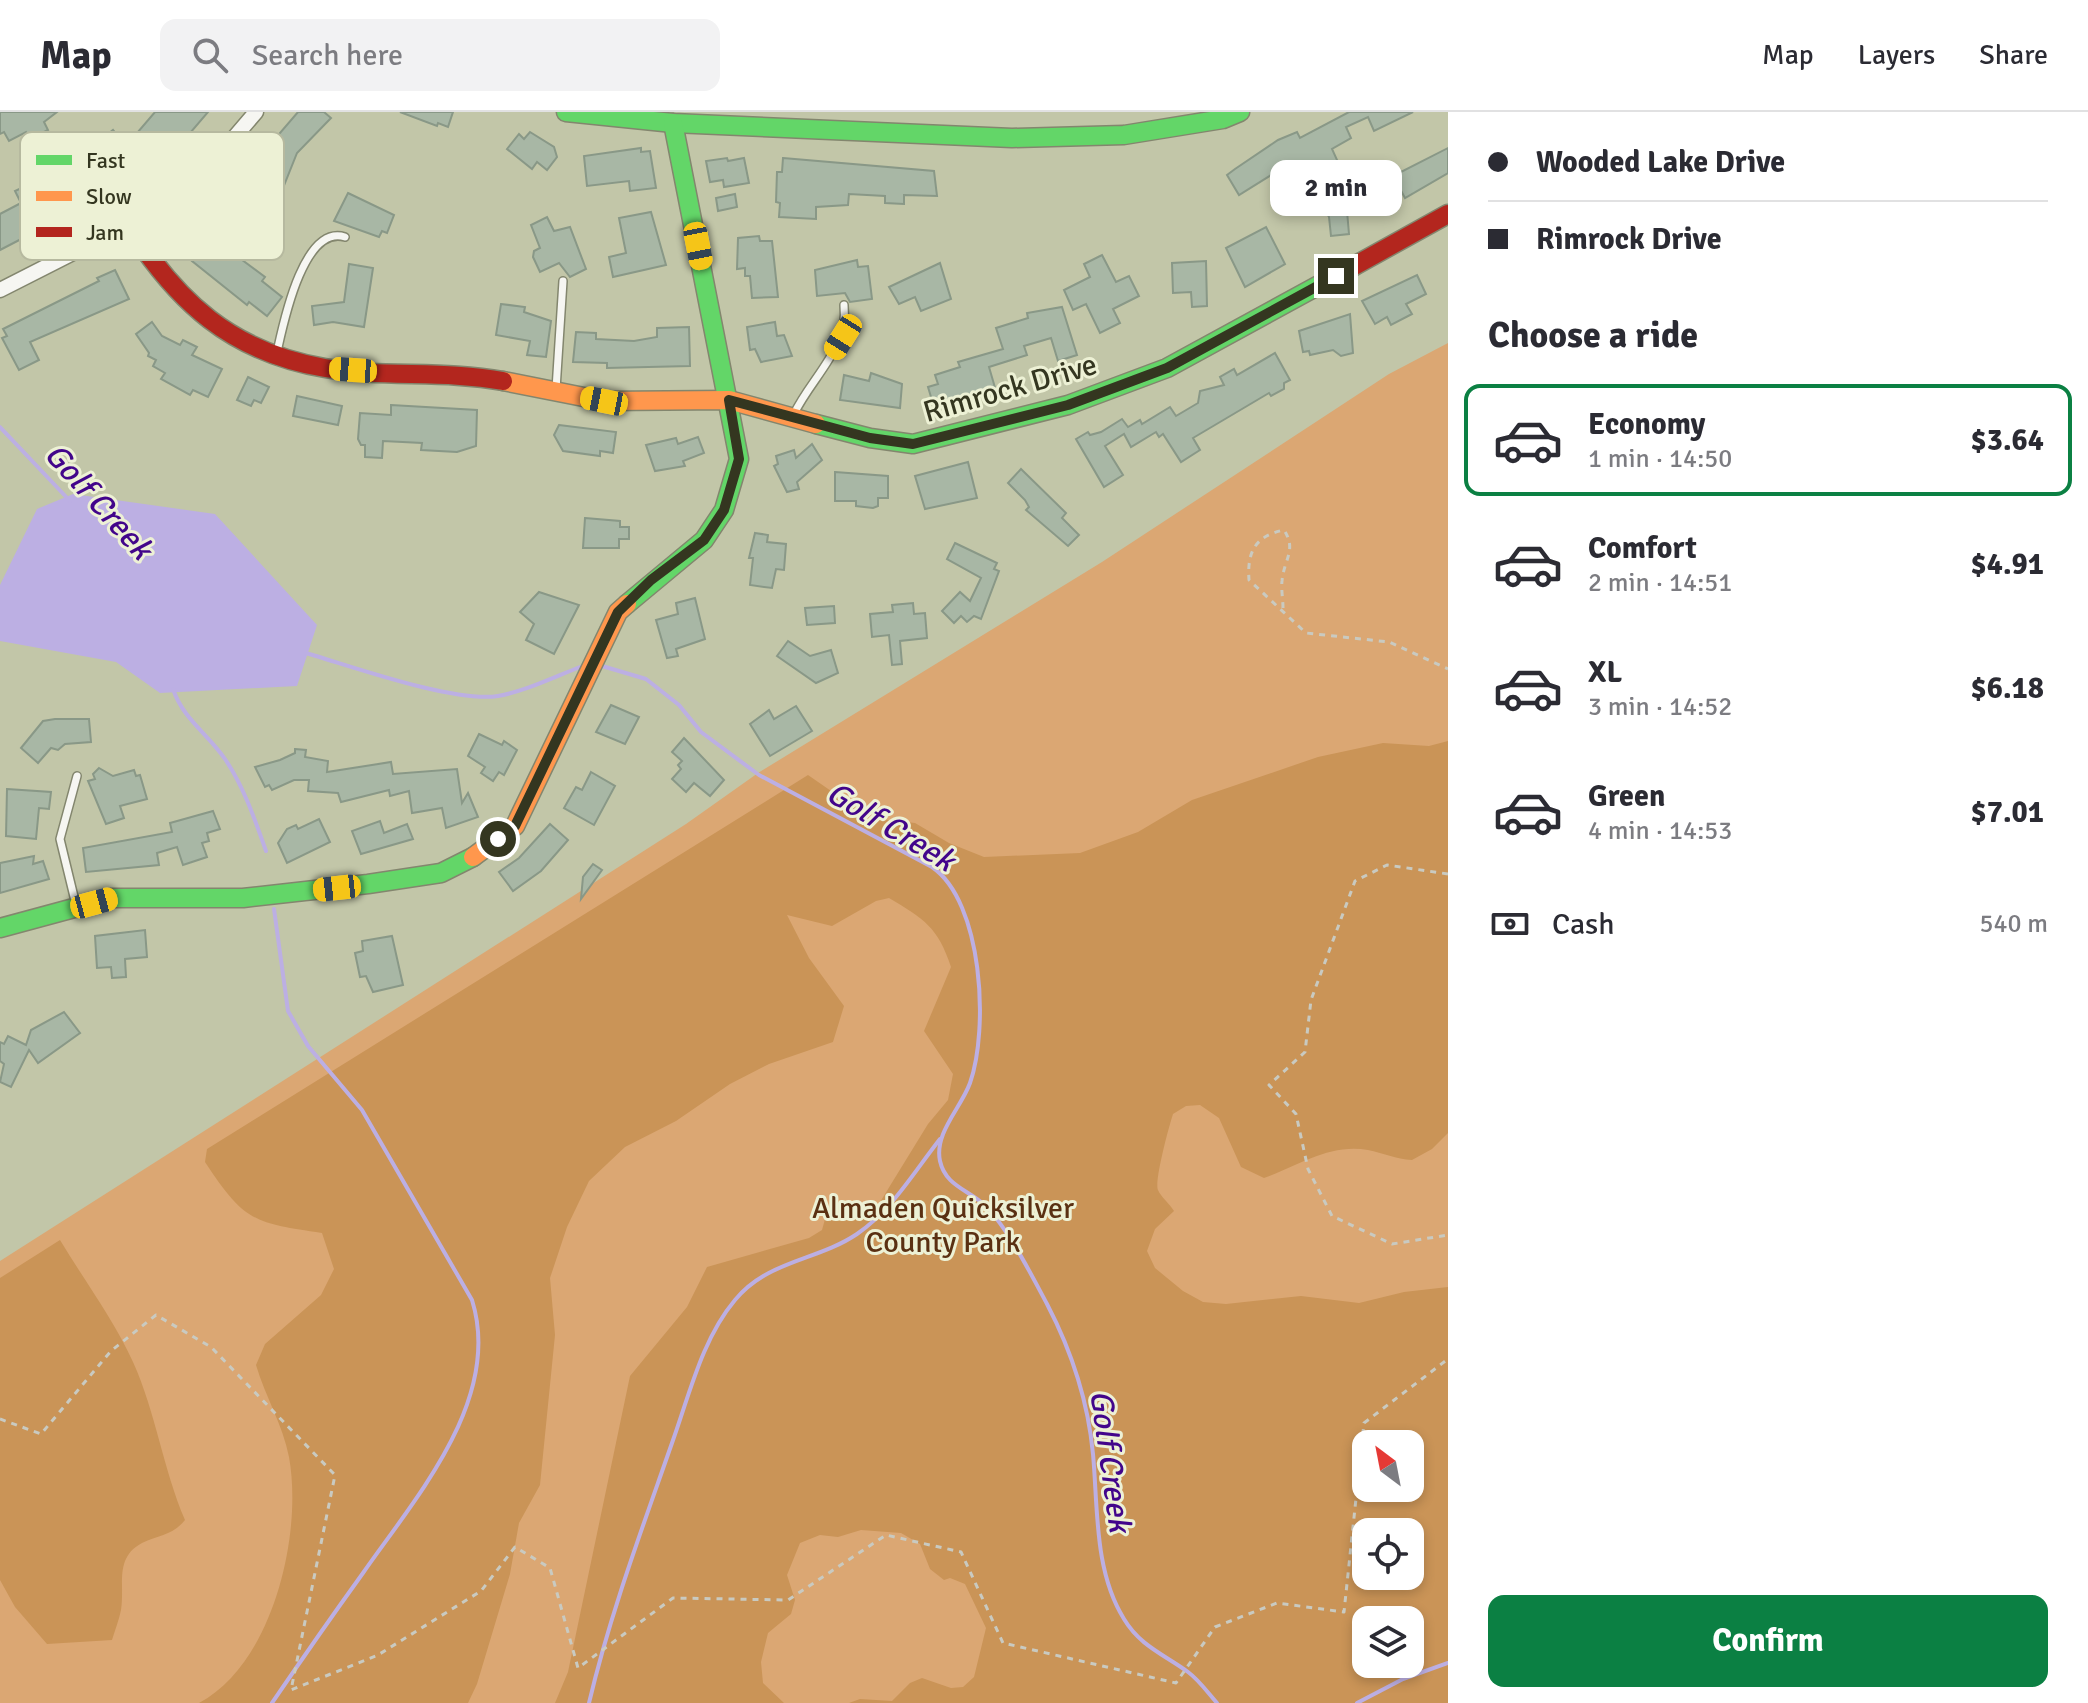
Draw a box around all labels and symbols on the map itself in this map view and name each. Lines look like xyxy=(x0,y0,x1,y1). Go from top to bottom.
legend xyxy=(20,132,284,260)
text: Fast xyxy=(86,147,126,174)
callout: 2 min xyxy=(1270,160,1402,216)
text: Slow xyxy=(86,183,132,210)
text: Jam xyxy=(86,219,124,246)
car xyxy=(682,220,714,272)
route end xyxy=(1318,258,1354,294)
car xyxy=(820,310,866,364)
street label: Rimrock Drive xyxy=(919,346,1101,431)
car xyxy=(328,356,378,384)
car xyxy=(578,385,630,417)
water label: Golf Creek xyxy=(36,435,163,570)
water label: Golf Creek xyxy=(820,773,965,881)
route start xyxy=(480,821,516,857)
car xyxy=(312,874,362,902)
car xyxy=(68,885,120,921)
park label: Almaden Quicksilver County Park xyxy=(812,1190,1074,1261)
water label: Golf Creek xyxy=(1081,1388,1140,1537)
north arrow xyxy=(1352,1430,1424,1502)

